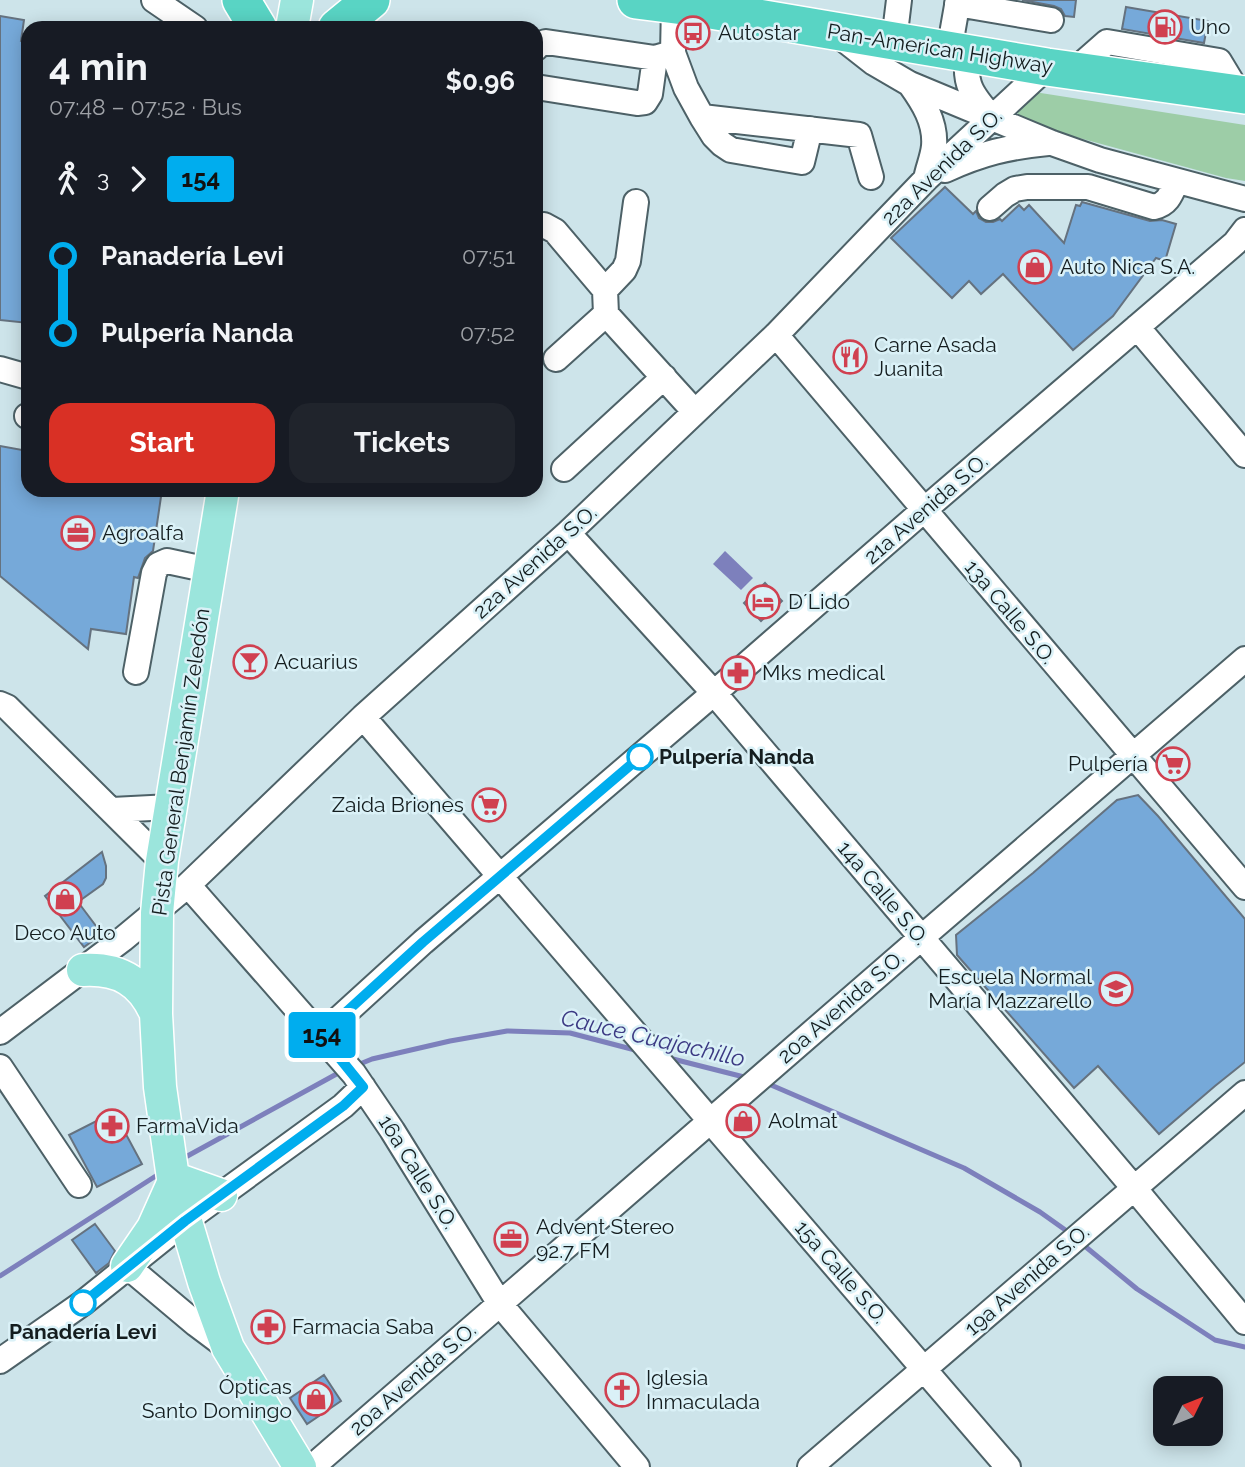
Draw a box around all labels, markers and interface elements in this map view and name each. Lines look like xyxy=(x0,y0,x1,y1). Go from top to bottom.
fuel station icon: Uno xyxy=(1146,8,1184,46)
bus stop icon: Autostar xyxy=(674,14,712,52)
place label: Uno xyxy=(1190,14,1230,39)
street label: Pan-American Highway xyxy=(825,18,1055,79)
place label: Autostar xyxy=(718,20,800,45)
text: 4 min xyxy=(49,44,148,89)
text: $0.96 xyxy=(446,66,515,96)
text: 07:48 – 07:52 · Bus xyxy=(49,93,242,120)
street label: 22a Avenida S.O. xyxy=(876,103,1007,230)
icon: walk xyxy=(49,160,87,198)
icon: forward xyxy=(119,160,157,198)
text: 154 xyxy=(181,164,220,193)
text: 3 xyxy=(97,165,109,192)
text: Panadería Levi xyxy=(101,241,284,271)
text: 07:51 xyxy=(462,242,515,269)
shop icon: Auto Nica S.A. xyxy=(1016,248,1054,286)
place label: Auto Nica S.A. xyxy=(1060,254,1195,279)
text: Pulpería Nanda xyxy=(101,318,293,348)
text: 07:52 xyxy=(460,319,515,346)
place label: Carne Asada Juanita xyxy=(874,332,997,381)
restaurant icon: Carne Asada Juanita xyxy=(831,338,869,376)
button: Start xyxy=(49,403,275,483)
button: Tickets xyxy=(289,403,515,483)
street label: 21a Avenida S.O. xyxy=(859,448,992,569)
street label: 22a Avenida S.O. xyxy=(468,500,601,623)
office icon: Agroalfa xyxy=(59,514,97,552)
place label: Agroalfa xyxy=(102,520,184,545)
street label: 13a Calle S.O. xyxy=(960,555,1061,669)
hotel icon: D´Lido xyxy=(744,583,782,621)
place label: D´Lido xyxy=(788,589,850,614)
street label: Pista General Benjamín Zeledón xyxy=(147,607,214,917)
bar icon: Acuarius xyxy=(231,643,269,681)
place label: Acuarius xyxy=(274,649,358,674)
pharmacy icon: Mks medical xyxy=(719,654,757,692)
place label: Mks medical xyxy=(762,660,885,685)
marker: Pulpería Nanda xyxy=(627,744,653,770)
place label: Pulpería Nanda xyxy=(659,744,814,769)
supermarket icon: Pulpería xyxy=(1154,745,1192,783)
place label: Pulpería xyxy=(1068,751,1148,776)
supermarket icon: Zaida Briones xyxy=(470,786,508,824)
place label: Zaida Briones xyxy=(332,792,464,817)
street label: 14a Calle S.O. xyxy=(833,836,934,950)
shop icon: Deco Auto xyxy=(46,880,84,918)
place label: Deco Auto xyxy=(14,920,116,945)
street label: 20a Avenida S.O. xyxy=(772,945,909,1068)
place label: Escuela Normal María Mazzarello xyxy=(928,964,1092,1013)
school or university icon: Escuela Normal María Mazzarello xyxy=(1097,970,1135,1008)
water label: Cauce Cuajachillo xyxy=(559,1003,748,1072)
line badge: 154 xyxy=(282,1012,362,1058)
text: 154 xyxy=(303,1020,341,1049)
shop icon: Aolmat xyxy=(724,1102,762,1140)
pharmacy icon: FarmaVida xyxy=(93,1107,131,1145)
place label: Aolmat xyxy=(768,1108,838,1133)
street label: 16a Calle S.O. xyxy=(374,1110,463,1233)
place label: FarmaVida xyxy=(136,1113,239,1138)
place label: Advent Stereo 92.7 FM xyxy=(536,1214,674,1263)
street label: 15a Calle S.O. xyxy=(790,1215,893,1328)
street label: 19a Avenida S.O. xyxy=(959,1219,1094,1340)
office icon: Advent Stereo 92.7 FM xyxy=(492,1220,530,1258)
marker: Panadería Levi xyxy=(70,1290,96,1316)
pharmacy icon: Farmacia Saba xyxy=(249,1308,287,1346)
place label: Farmacia Saba xyxy=(292,1314,434,1339)
street label: 20a Avenida S.O. xyxy=(344,1317,481,1440)
place label: Panadería Levi xyxy=(9,1319,157,1344)
place label: Iglesia Inmaculada xyxy=(646,1365,760,1414)
church icon: Iglesia Inmaculada xyxy=(603,1371,641,1409)
place label: Ópticas Santo Domingo xyxy=(142,1374,292,1423)
north arrow xyxy=(1153,1376,1223,1446)
map controls xyxy=(1153,1376,1223,1446)
shop icon: Ópticas Santo Domingo xyxy=(297,1380,335,1418)

